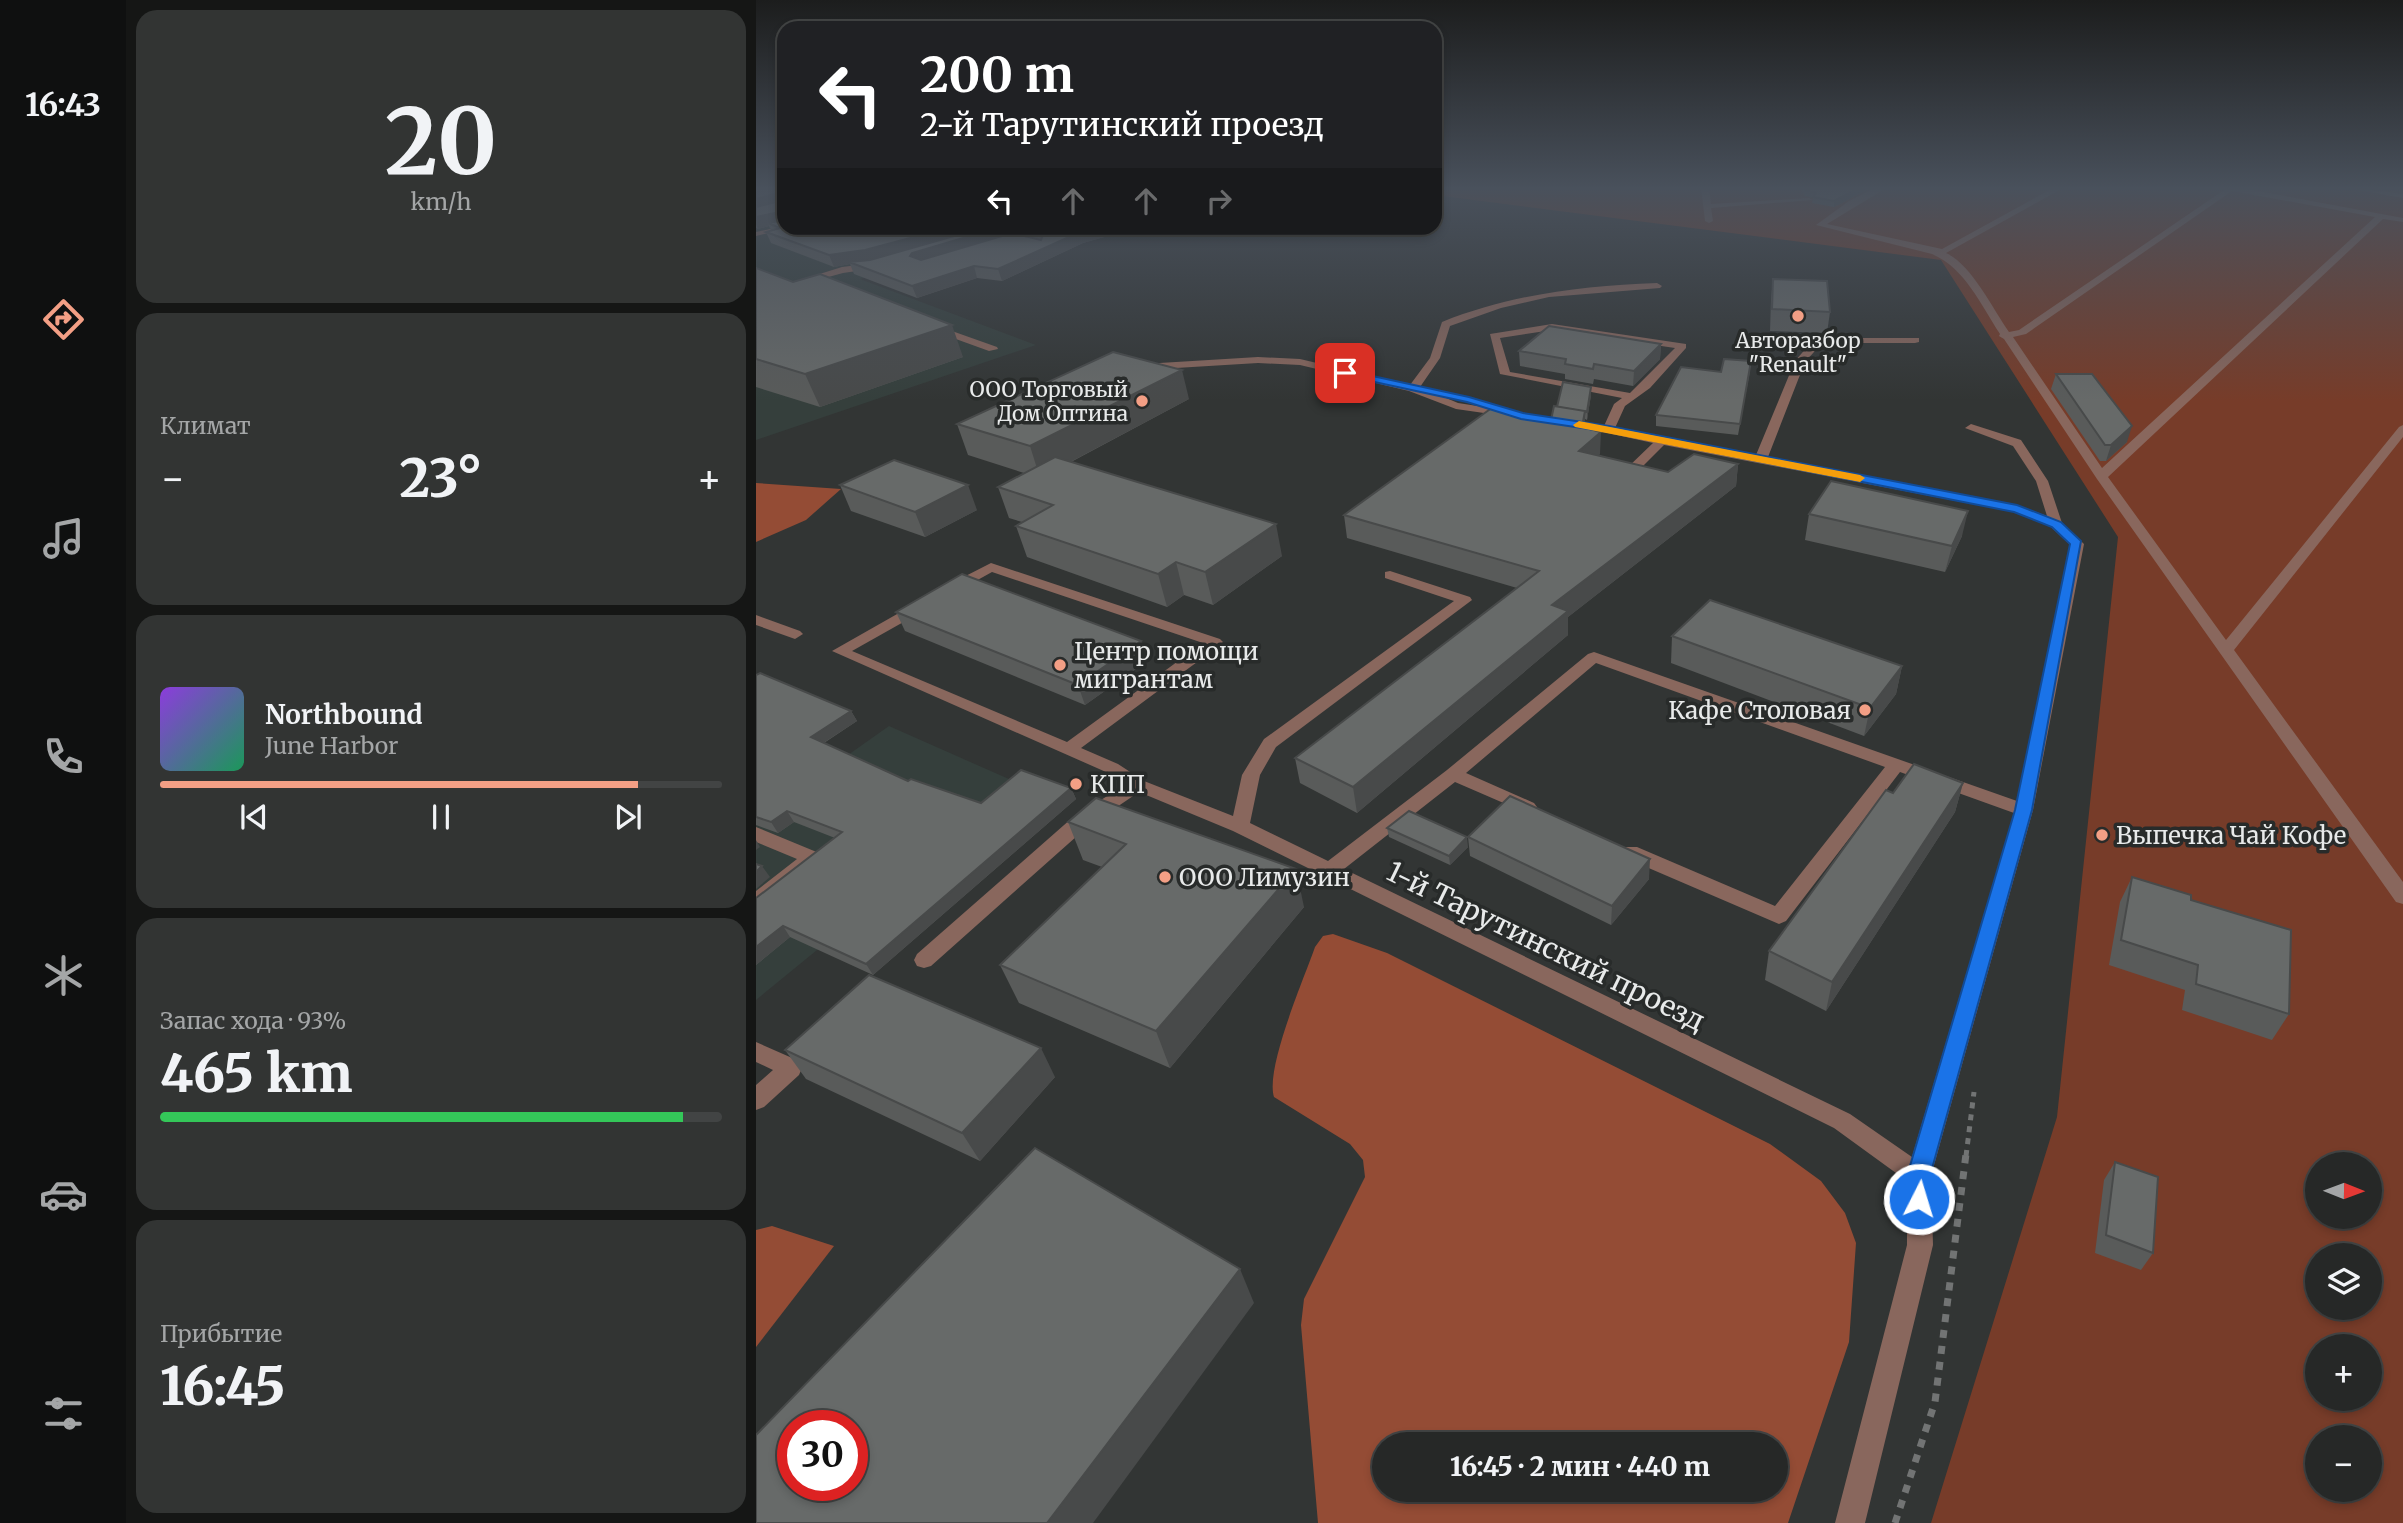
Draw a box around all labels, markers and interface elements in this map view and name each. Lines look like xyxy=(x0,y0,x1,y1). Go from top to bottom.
text: 200 m xyxy=(920,44,1074,105)
icon: left xyxy=(805,49,896,140)
text: 20 xyxy=(385,84,497,199)
text: 16:43 xyxy=(25,85,101,125)
text: 2-й Тарутинский проезд xyxy=(920,105,1324,145)
icon: left xyxy=(981,182,1019,220)
icon: ahead xyxy=(1054,182,1092,220)
icon: ahead xyxy=(1127,182,1165,220)
icon: right xyxy=(1200,182,1238,220)
text: km/h xyxy=(411,187,471,216)
icon: directions xyxy=(39,295,88,344)
marker: Авторазбор "Renault" xyxy=(1790,308,1806,324)
place label: Авторазбор "Renault" xyxy=(1734,327,1861,378)
pin xyxy=(1315,343,1375,403)
icon: arrive xyxy=(1326,354,1364,392)
place label: ООО Торговый Дом Оптина xyxy=(970,376,1128,427)
marker: ООО Торговый Дом Оптина xyxy=(1134,393,1150,409)
text: Климат xyxy=(160,411,251,440)
text: 23° xyxy=(400,446,483,511)
text: − xyxy=(160,455,185,502)
text: + xyxy=(697,455,722,502)
icon: music xyxy=(39,514,88,563)
place label: Центр помощи мигрантам xyxy=(1074,636,1259,695)
marker: Центр помощи мигрантам xyxy=(1052,657,1068,673)
place label: Кафе Столовая xyxy=(1668,695,1851,726)
text: Northbound xyxy=(265,698,423,731)
marker: Кафе Столовая xyxy=(1857,702,1873,718)
text: June Harbor xyxy=(265,731,398,760)
icon: phone xyxy=(39,732,88,781)
place label: КПП xyxy=(1090,769,1145,800)
marker: КПП xyxy=(1068,776,1084,792)
icon: previous xyxy=(235,798,273,836)
icon: pause xyxy=(422,798,460,836)
icon: next xyxy=(609,798,647,836)
place label: Выпечка Чай Кофе xyxy=(2116,820,2346,851)
marker: Выпечка Чай Кофе xyxy=(2094,827,2110,843)
street label: 1-й Тарутинский проезд xyxy=(1381,853,1711,1039)
place label: ООО Лимузин xyxy=(1179,862,1350,893)
marker: ООО Лимузин xyxy=(1157,869,1173,885)
icon: climate xyxy=(39,951,88,1000)
text: Запас хода · 93% xyxy=(160,1006,346,1035)
text: 465 km xyxy=(160,1041,353,1106)
north arrow xyxy=(2305,1152,2382,1228)
map controls xyxy=(2305,1152,2382,1502)
position arrow xyxy=(1882,1162,1956,1236)
icon: car xyxy=(39,1170,88,1219)
button: layers xyxy=(2305,1243,2382,1320)
text: Прибытие xyxy=(160,1319,282,1348)
button: + xyxy=(2305,1334,2382,1411)
text: 16:45 xyxy=(160,1354,285,1419)
icon: filters xyxy=(39,1389,88,1438)
speed limit sign: 30 xyxy=(777,1410,868,1501)
button: − xyxy=(2305,1425,2382,1502)
text: 16:45 · 2 мин · 440 m xyxy=(1450,1450,1710,1483)

